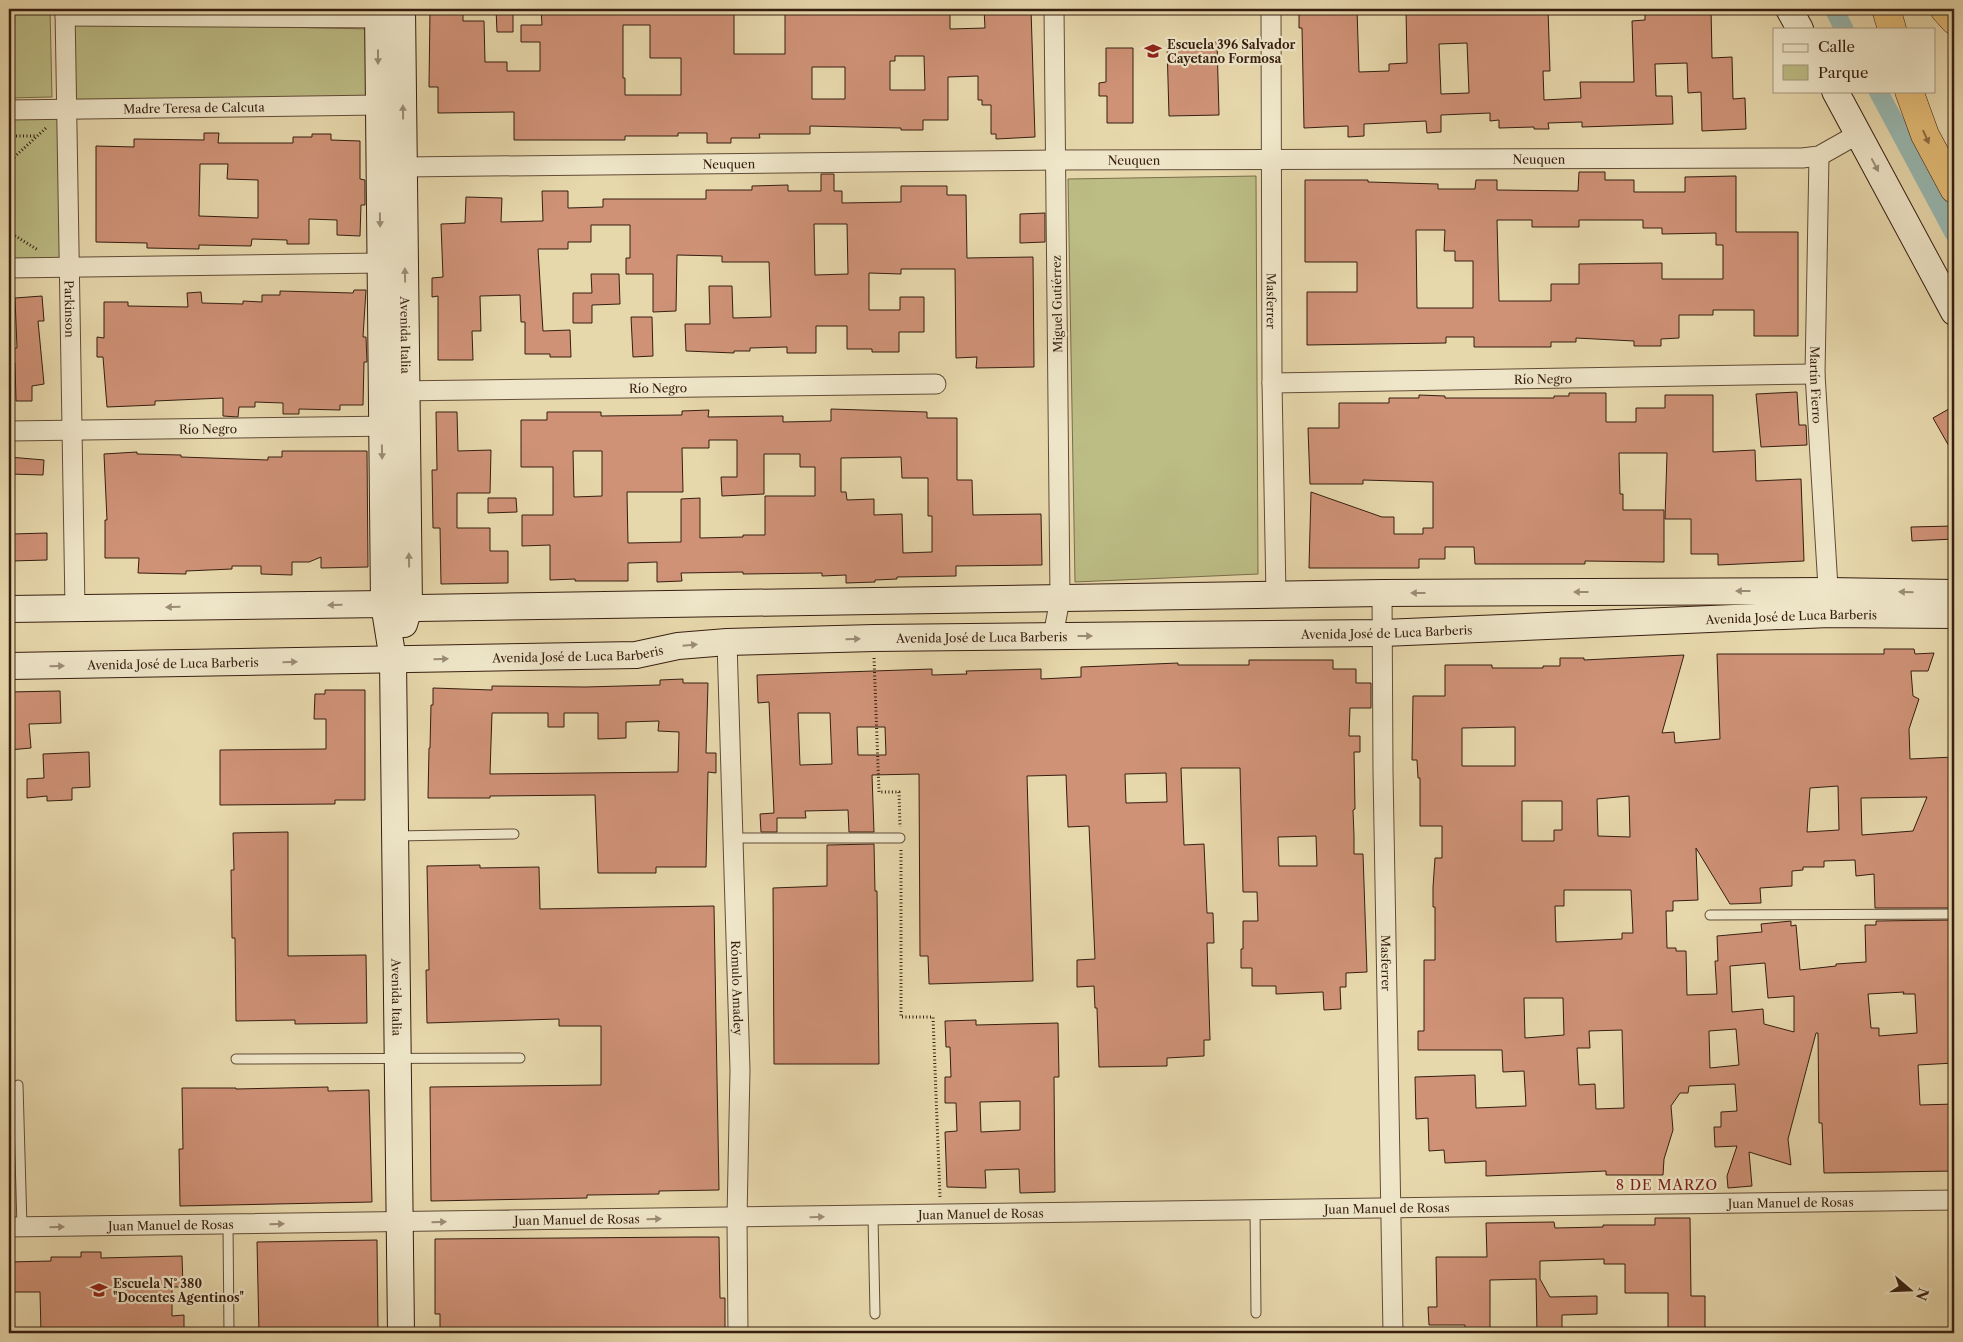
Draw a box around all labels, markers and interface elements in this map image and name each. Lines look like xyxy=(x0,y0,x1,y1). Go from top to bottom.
legend xyxy=(1773,28,1936,92)
place label: Escuela 396 Salvador Cayetano Formosa xyxy=(1167,37,1296,66)
text: Calle xyxy=(1818,37,1855,56)
school or university icon: Escuela 396 Salvador Cayetano Formosa xyxy=(1143,41,1163,61)
one-way arrow xyxy=(374,50,382,66)
text: Parque xyxy=(1818,63,1868,82)
street label: Madre Teresa de Calcuta xyxy=(123,99,266,116)
one-way arrow xyxy=(399,104,407,120)
one-way arrow xyxy=(1922,130,1930,144)
street label: Neuquen xyxy=(1513,151,1566,166)
street label: Neuquen xyxy=(1108,152,1161,167)
street label: Neuquen xyxy=(703,156,756,171)
one-way arrow xyxy=(1871,157,1879,172)
one-way arrow xyxy=(376,212,384,228)
street label: Miguel Gutiérrez xyxy=(1049,255,1065,353)
one-way arrow xyxy=(401,266,409,282)
street label: Masferrer xyxy=(1264,273,1279,329)
street label: Parkinson xyxy=(62,280,78,338)
street label: Avenida Italia xyxy=(398,295,414,374)
street label: Martín Fierro xyxy=(1807,346,1826,424)
street label: Río Negro xyxy=(1514,371,1572,386)
street label: Río Negro xyxy=(629,380,687,395)
street label: Río Negro xyxy=(179,421,237,436)
one-way arrow xyxy=(378,445,386,461)
one-way arrow xyxy=(405,551,413,567)
one-way arrow xyxy=(1735,587,1751,595)
one-way arrow xyxy=(1572,588,1588,596)
one-way arrow xyxy=(1897,588,1913,596)
one-way arrow xyxy=(1410,589,1426,597)
one-way arrow xyxy=(327,601,343,609)
one-way arrow xyxy=(164,603,180,611)
street label: Avenida José de Luca Barberis xyxy=(1704,606,1877,627)
street label: Avenida José de Luca Barberis xyxy=(1300,622,1473,641)
street label: Avenida José de Luca Barberis xyxy=(895,629,1068,645)
one-way arrow xyxy=(1077,632,1093,640)
one-way arrow xyxy=(845,634,861,642)
one-way arrow xyxy=(683,641,699,649)
street label: Avenida José de Luca Barberis xyxy=(491,642,665,665)
street label: Avenida José de Luca Barberis xyxy=(86,654,259,672)
one-way arrow xyxy=(434,655,450,663)
one-way arrow xyxy=(282,658,298,666)
one-way arrow xyxy=(50,661,66,669)
street label: Masferrer xyxy=(1378,935,1394,991)
street label: Rómulo Amadey xyxy=(729,940,746,1036)
street label: Avenida Italia xyxy=(389,957,405,1037)
district label: 8 DE MARZO xyxy=(1616,1176,1718,1194)
street label: Juan Manuel de Rosas xyxy=(1726,1194,1854,1211)
street label: Juan Manuel de Rosas xyxy=(1322,1200,1450,1216)
street label: Juan Manuel de Rosas xyxy=(916,1205,1044,1222)
street label: Juan Manuel de Rosas xyxy=(512,1211,640,1228)
one-way arrow xyxy=(809,1213,825,1221)
one-way arrow xyxy=(646,1215,662,1223)
street label: Juan Manuel de Rosas xyxy=(106,1216,234,1233)
one-way arrow xyxy=(431,1218,447,1226)
one-way arrow xyxy=(269,1220,285,1228)
one-way arrow xyxy=(50,1223,66,1231)
north arrow xyxy=(1886,1264,1936,1314)
place label: Escuela N° 380 "Docentes Agentinos" xyxy=(113,1276,244,1305)
school or university icon: Escuela N° 380 "Docentes Agentinos" xyxy=(89,1280,109,1300)
text: N xyxy=(1912,1286,1933,1303)

